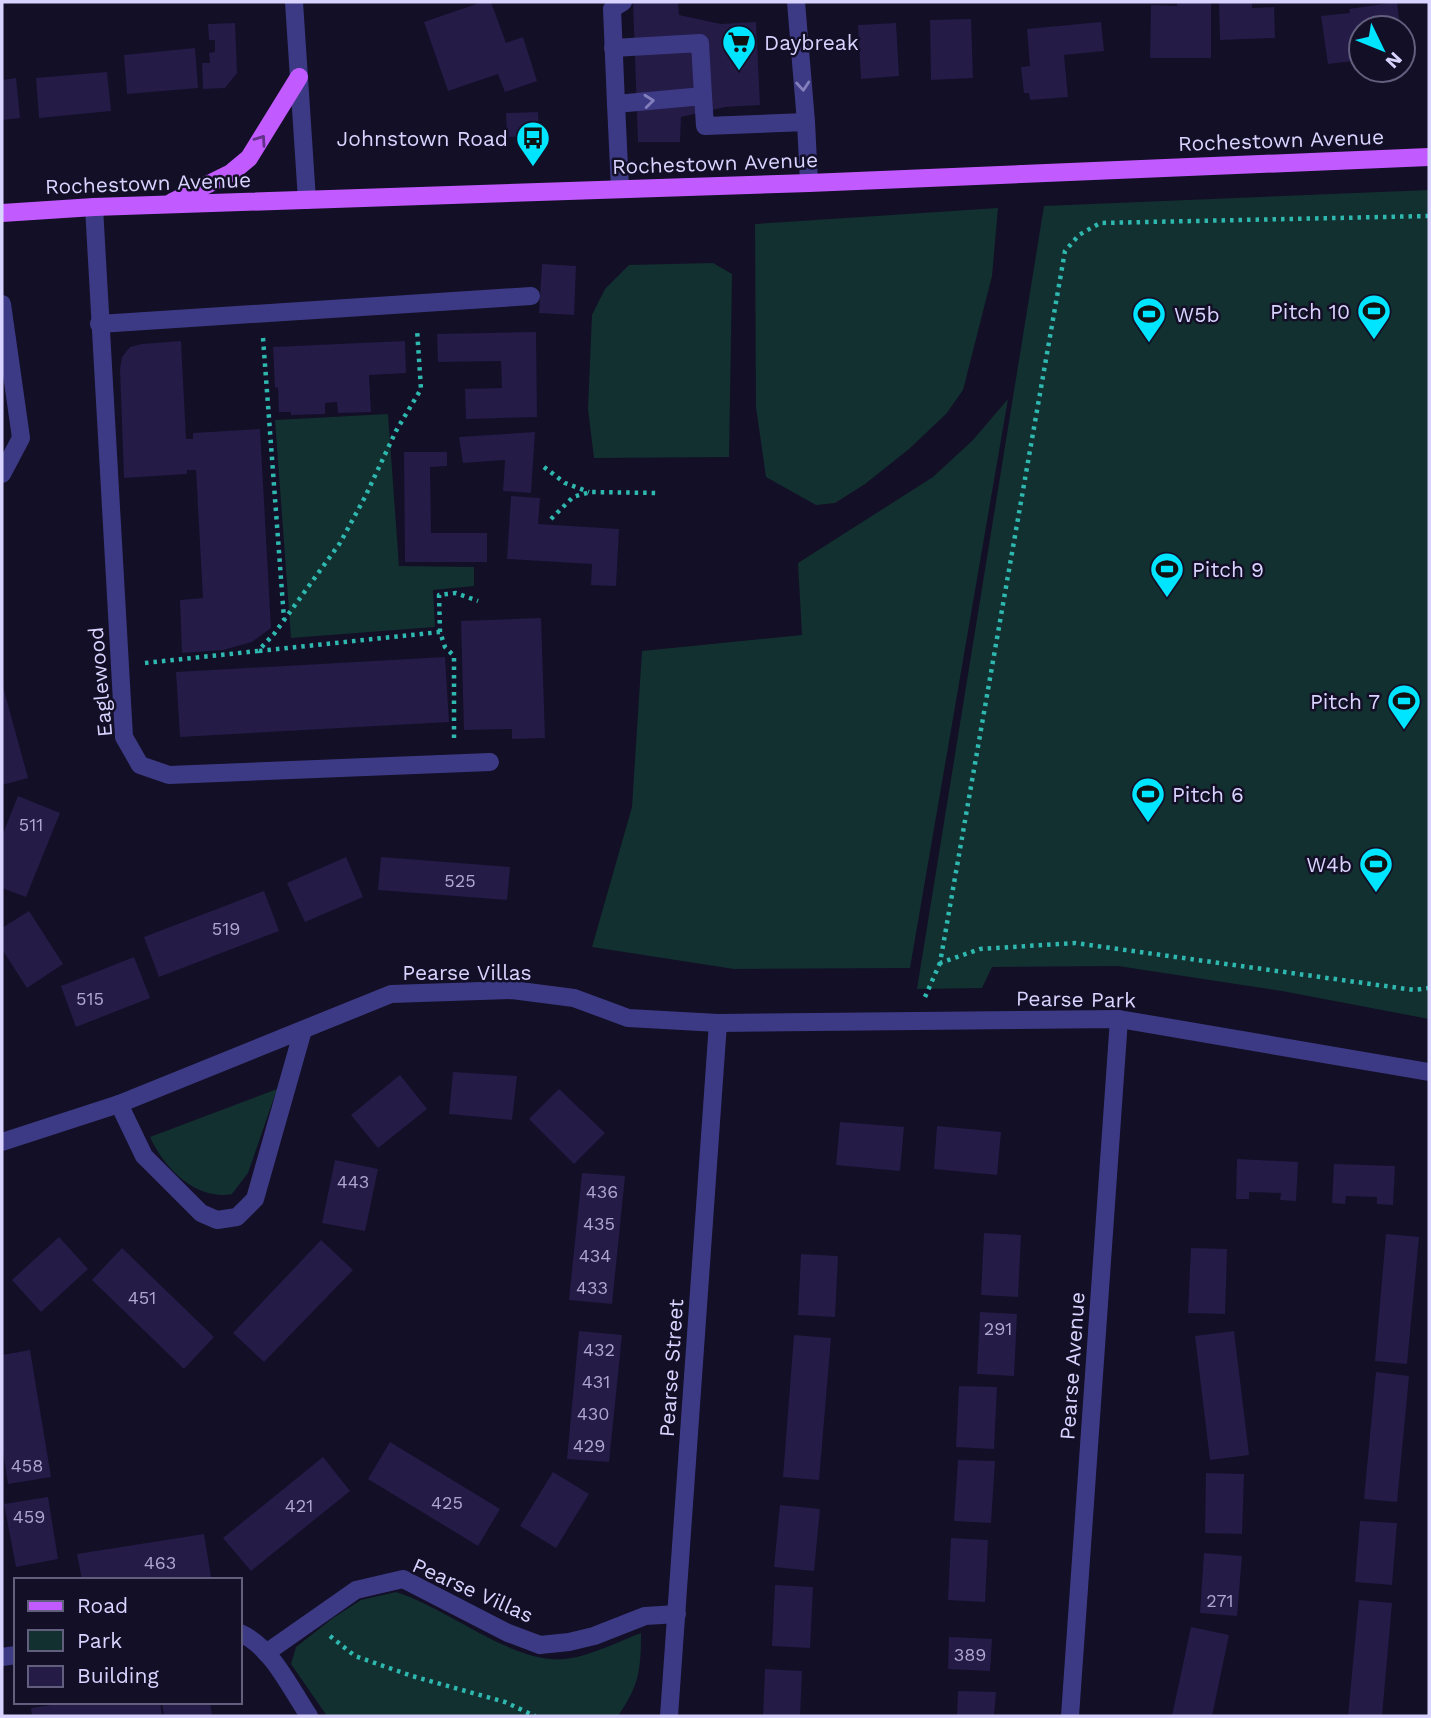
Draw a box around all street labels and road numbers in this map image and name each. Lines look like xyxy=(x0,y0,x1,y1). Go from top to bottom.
street label: Rochestown Avenue xyxy=(1177,124,1385,156)
street label: Rochestown Avenue xyxy=(611,147,819,179)
street label: Rochestown Avenue xyxy=(44,167,252,199)
street label: Eaglewood xyxy=(83,626,117,738)
street label: Pearse Villas xyxy=(402,960,532,985)
street label: Pearse Park xyxy=(1016,985,1136,1013)
street label: Pearse Avenue xyxy=(1054,1291,1090,1441)
street label: Pearse Street xyxy=(654,1298,688,1438)
street label: Pearse Villas xyxy=(409,1552,537,1628)

